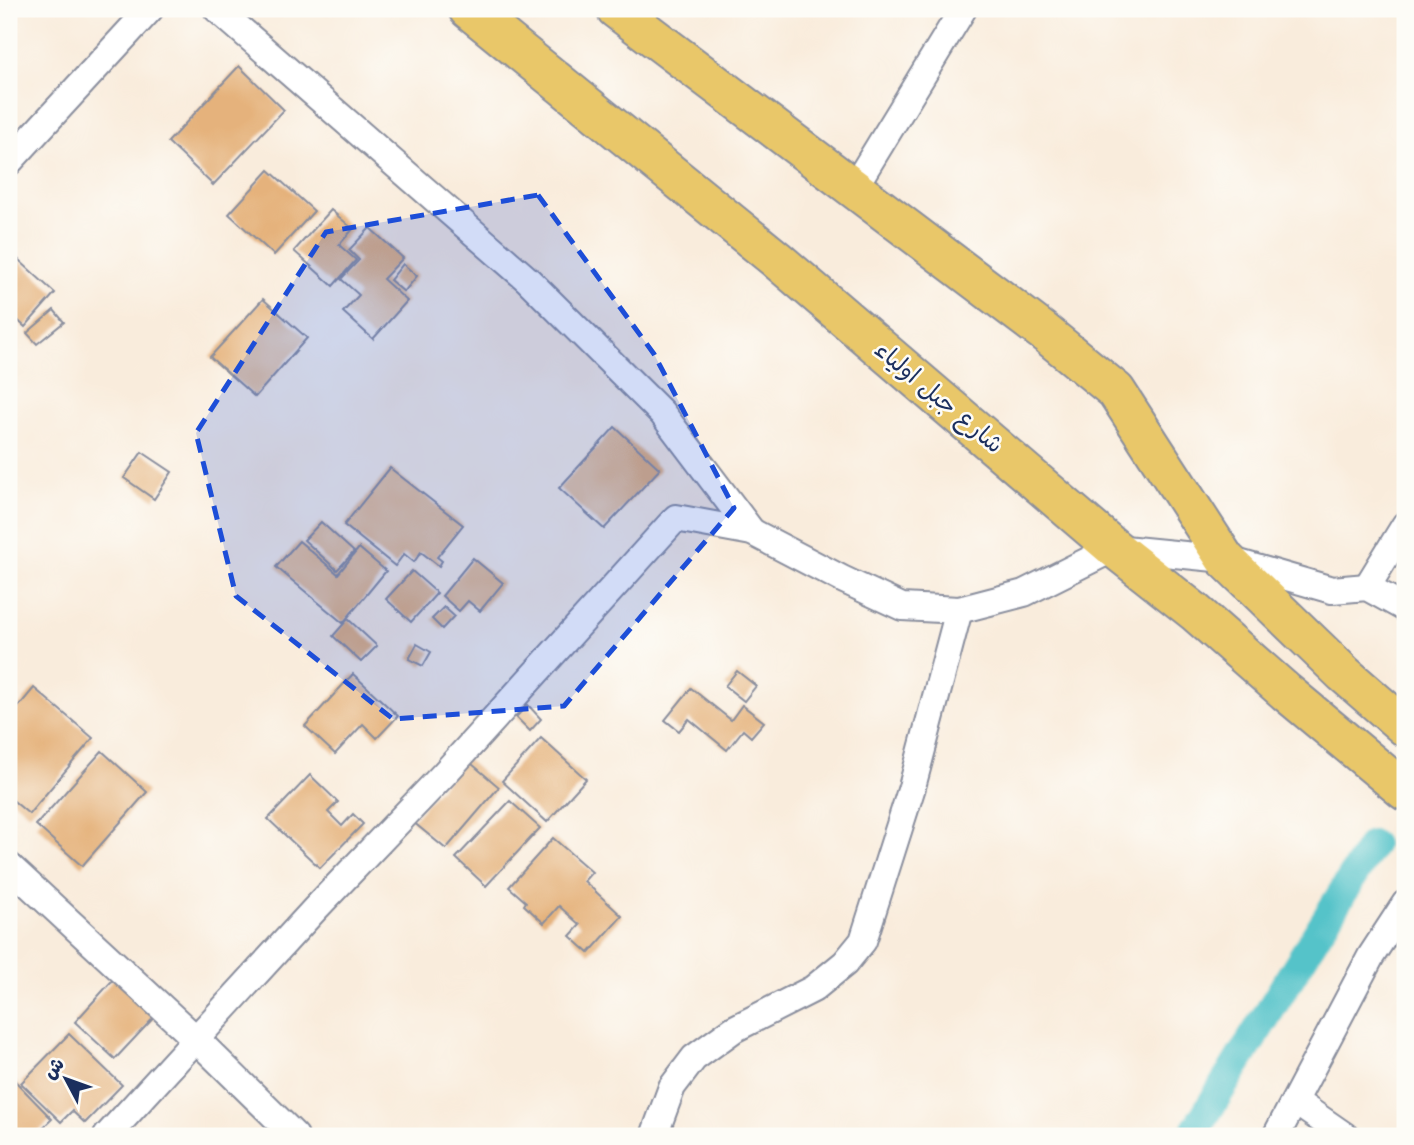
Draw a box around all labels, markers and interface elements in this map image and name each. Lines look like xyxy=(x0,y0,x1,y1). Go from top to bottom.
street label: شارع جبل اولياء xyxy=(867,331,1013,461)
north arrow xyxy=(32,1044,102,1114)
text: ش xyxy=(35,1050,70,1084)

